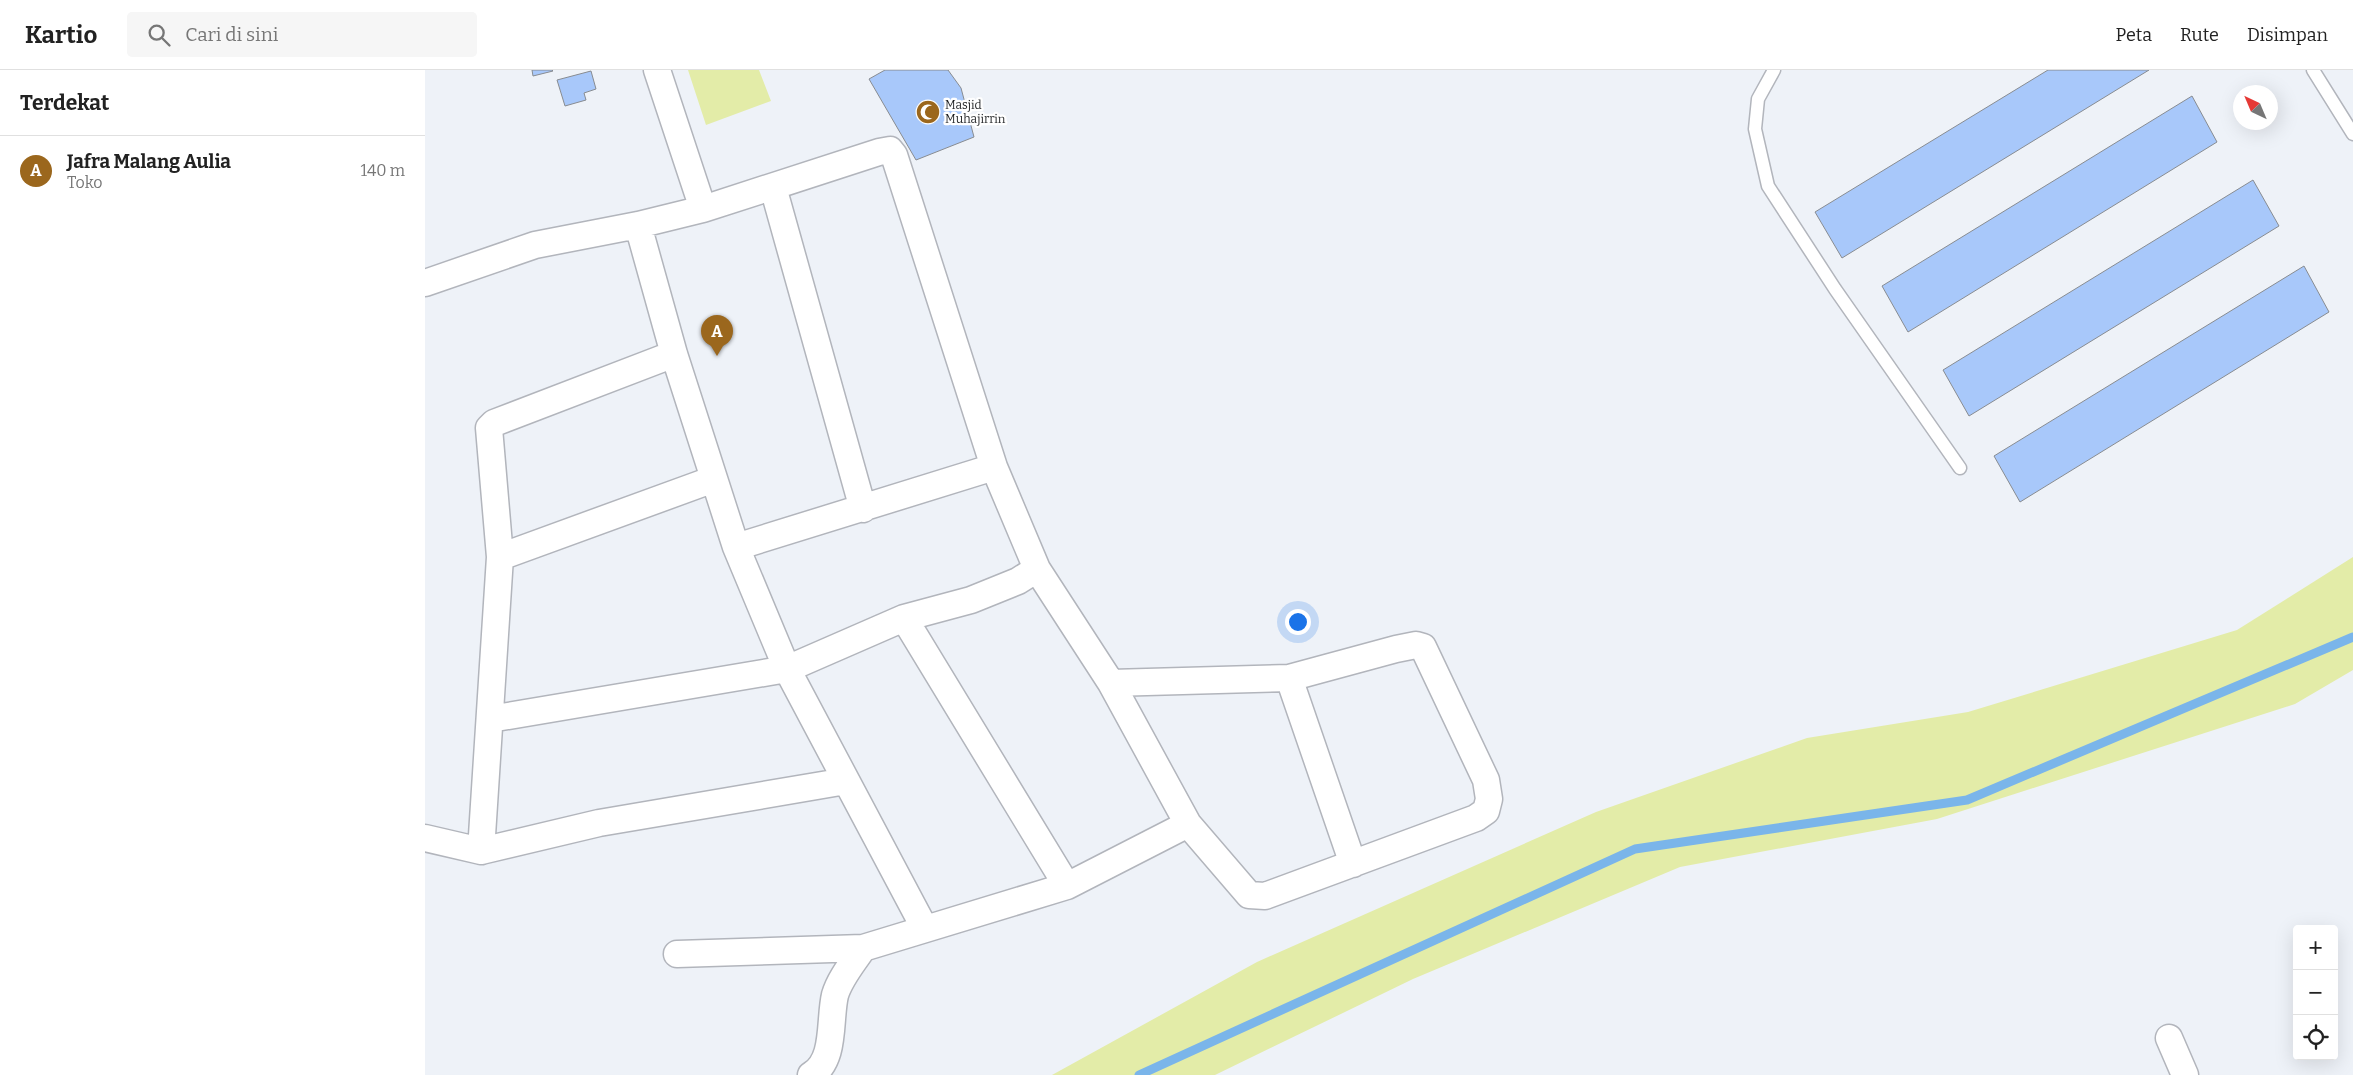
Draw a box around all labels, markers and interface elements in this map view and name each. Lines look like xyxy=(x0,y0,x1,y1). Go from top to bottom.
search box xyxy=(127,12,477,57)
text: Kartio xyxy=(25,21,97,49)
icon: search xyxy=(145,21,173,49)
text: Cari di sini xyxy=(185,23,278,46)
text: Peta xyxy=(2116,24,2152,46)
text: Rute xyxy=(2180,24,2219,46)
text: Disimpan xyxy=(2247,24,2328,46)
north arrow xyxy=(2233,85,2278,130)
text: Terdekat xyxy=(20,90,109,116)
place label: Masjid Muhajirrin xyxy=(945,98,1006,126)
mosque icon: Masjid Muhajirrin xyxy=(915,99,941,125)
text: Jafra Malang Aulia xyxy=(67,150,231,173)
text: A xyxy=(30,161,42,180)
text: 140 m xyxy=(360,161,405,180)
text: Toko xyxy=(67,173,102,192)
pin: A xyxy=(701,315,733,356)
your location xyxy=(1285,609,1311,635)
map controls xyxy=(2293,925,2338,1060)
button: + xyxy=(2293,925,2338,970)
button: − xyxy=(2293,970,2338,1015)
button: locate xyxy=(2293,1015,2338,1060)

